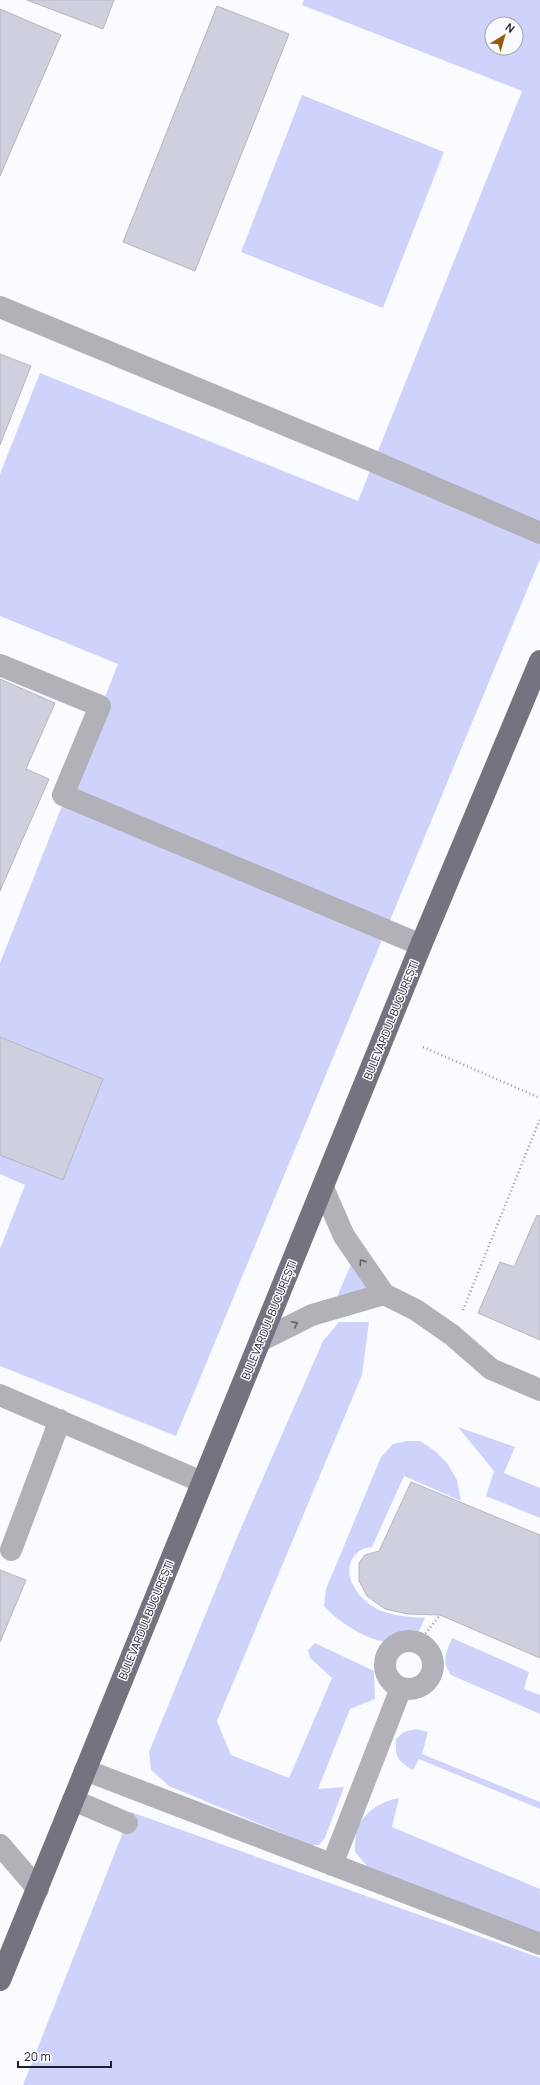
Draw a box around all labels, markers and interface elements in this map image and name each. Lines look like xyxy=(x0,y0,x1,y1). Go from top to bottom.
north arrow xyxy=(484,16,524,56)
text: N xyxy=(503,19,518,36)
street label: BULEVARDUL BUCUREȘTI xyxy=(360,958,421,1082)
street label: BULEVARDUL BUCUREȘTI xyxy=(238,1258,299,1382)
one-way arrow xyxy=(360,1259,367,1266)
one-way arrow xyxy=(291,1321,298,1329)
street label: BULEVARDUL BUCUREȘTI xyxy=(115,1558,176,1682)
scale bar xyxy=(18,2043,111,2069)
text: 20 m xyxy=(24,2048,51,2065)

